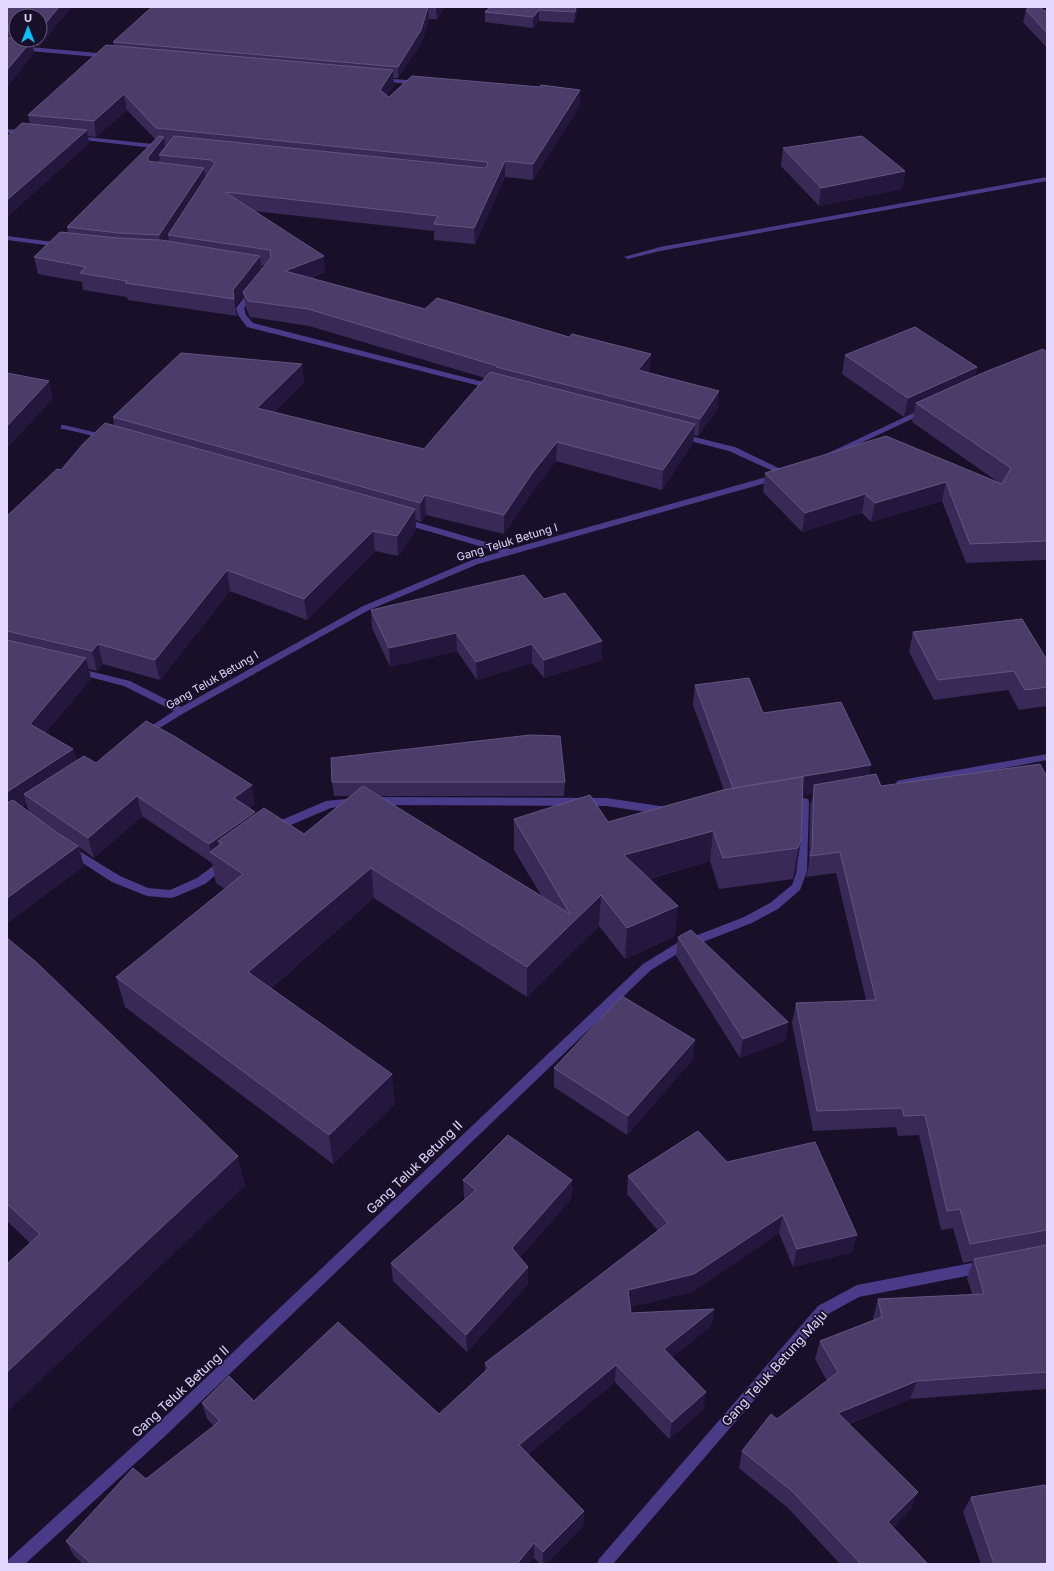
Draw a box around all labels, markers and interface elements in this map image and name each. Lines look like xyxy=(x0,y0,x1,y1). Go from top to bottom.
north arrow xyxy=(8,8,48,48)
text: U xyxy=(24,11,32,25)
street label: Gang Teluk Betung I xyxy=(455,520,559,564)
street label: Gang Teluk Betung I xyxy=(163,648,261,712)
street label: Gang Teluk Betung II xyxy=(363,1117,465,1217)
street label: Gang Teluk Betung Maju xyxy=(718,1307,830,1429)
street label: Gang Teluk Betung II xyxy=(128,1342,232,1440)

